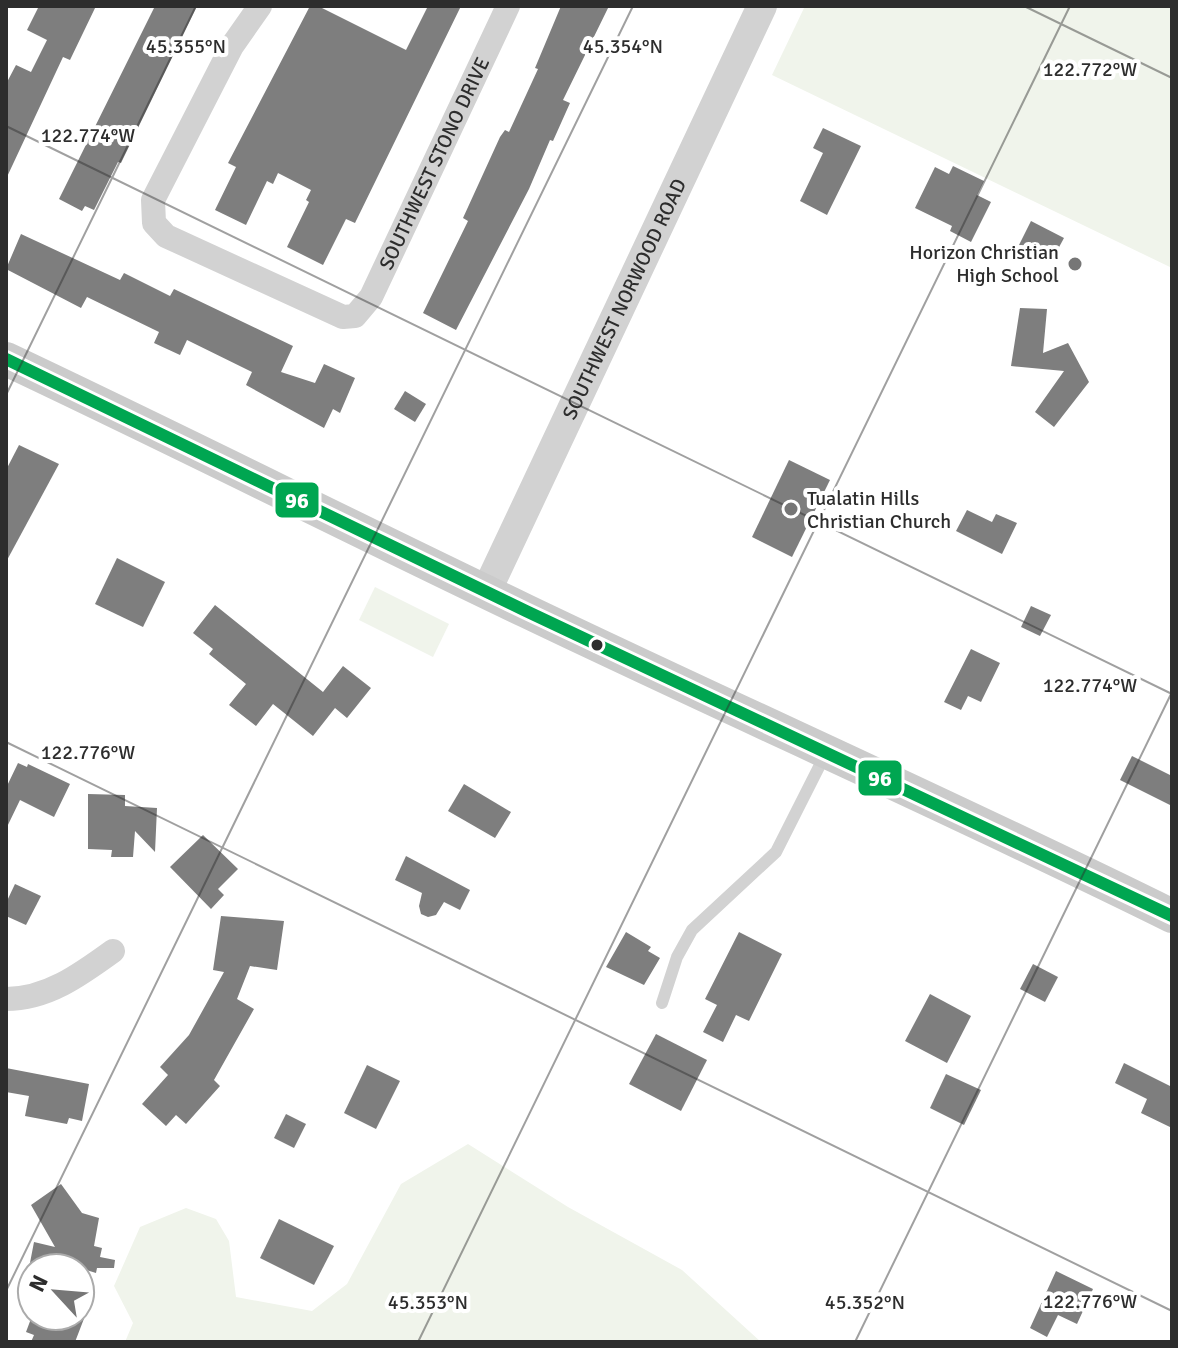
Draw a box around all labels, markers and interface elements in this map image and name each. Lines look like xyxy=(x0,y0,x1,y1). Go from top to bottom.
text: 45.355°N xyxy=(146,34,226,59)
text: 45.354°N xyxy=(583,34,663,59)
street label: SOUTHWEST STONO DRIVE xyxy=(373,53,495,274)
text: 122.772°W xyxy=(1043,57,1137,82)
text: 122.774°W xyxy=(41,123,135,148)
street label: SOUTHWEST NORWOOD ROAD xyxy=(557,175,691,423)
place label: Horizon Christian High School xyxy=(909,240,1059,288)
marker: Horizon Christian High School xyxy=(1066,255,1084,273)
line badge: 96 xyxy=(274,481,320,519)
place label: Tualatin Hills Christian Church xyxy=(807,486,951,534)
text: 96 xyxy=(285,487,309,514)
marker: Tualatin Hills Christian Church xyxy=(782,500,800,518)
unlabelled marker xyxy=(589,637,605,653)
text: 122.774°W xyxy=(1043,673,1137,698)
text: 122.776°W xyxy=(41,740,135,765)
line badge: 96 xyxy=(857,759,903,797)
text: 96 xyxy=(868,765,892,792)
north arrow xyxy=(16,1252,96,1332)
text: N xyxy=(23,1271,54,1296)
text: 122.776°W xyxy=(1043,1289,1137,1314)
text: 45.353°N xyxy=(388,1290,468,1315)
text: 45.352°N xyxy=(825,1290,905,1315)

